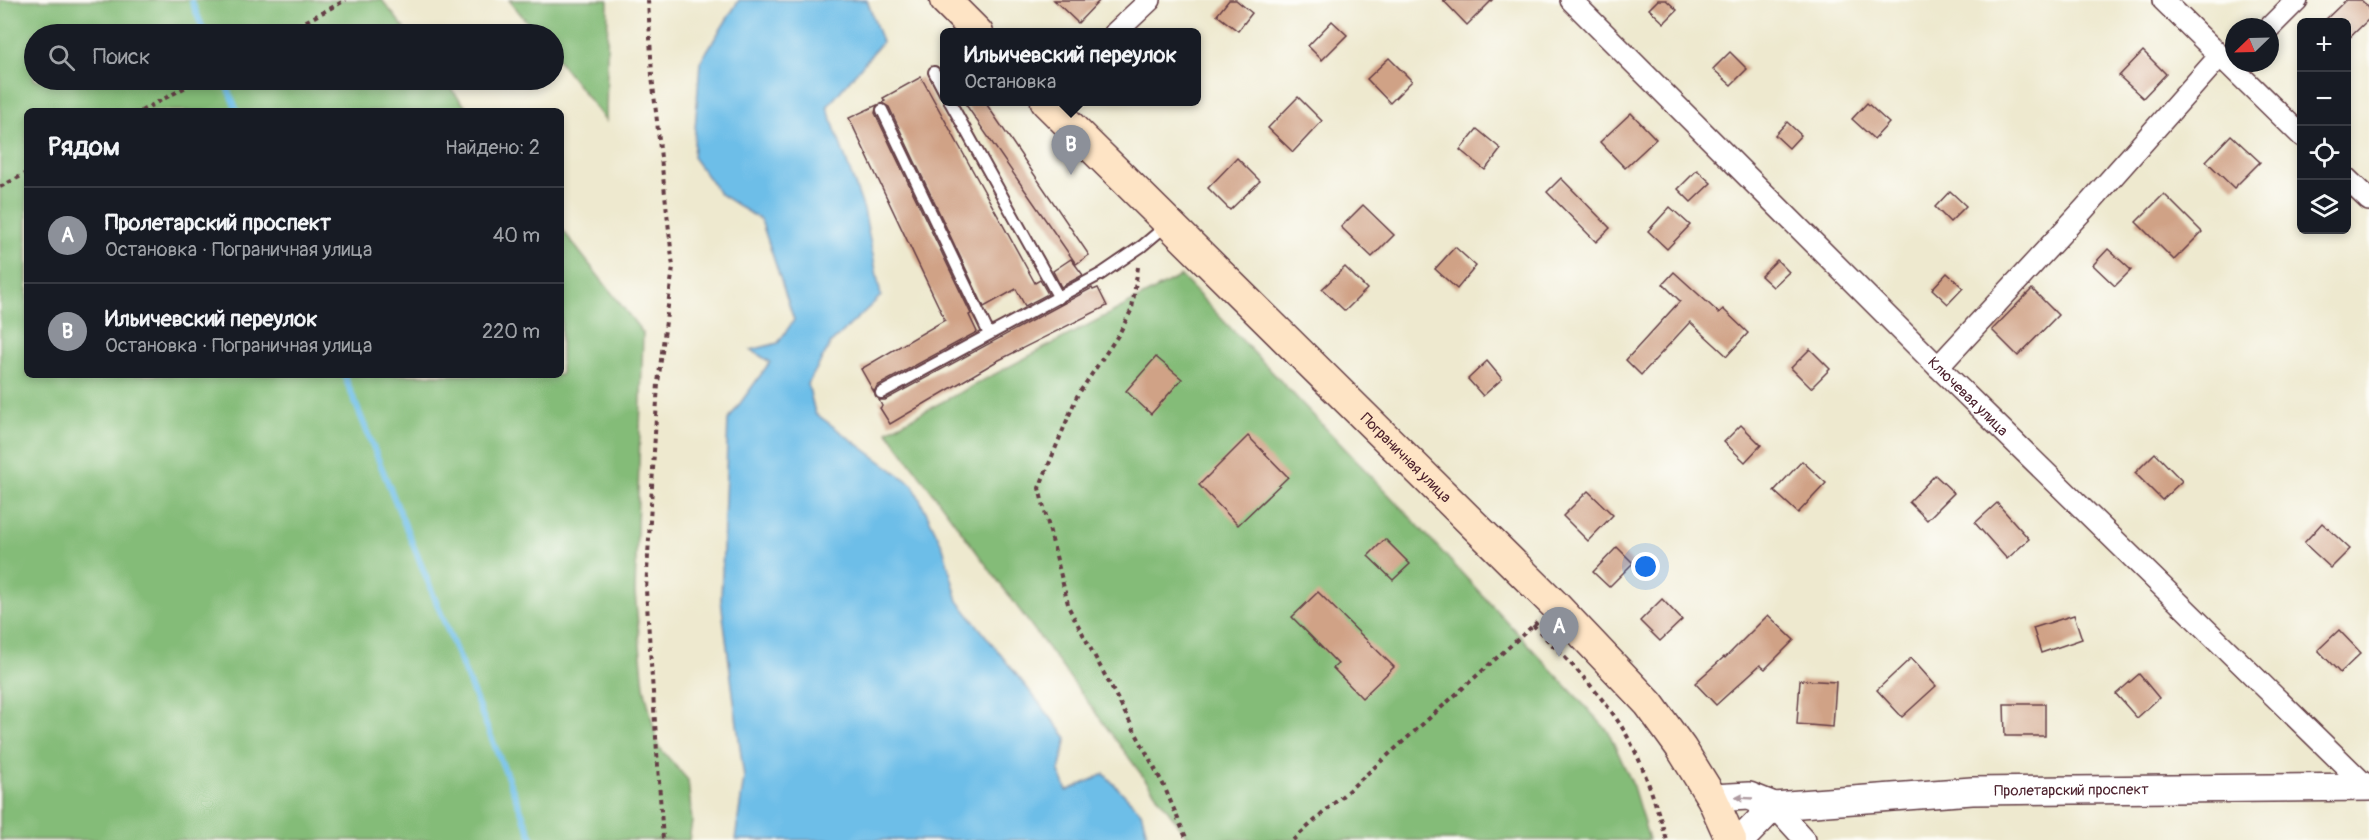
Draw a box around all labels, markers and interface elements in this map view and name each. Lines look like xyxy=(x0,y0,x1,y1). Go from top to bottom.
north arrow xyxy=(2225,18,2279,72)
map controls xyxy=(2297,18,2351,234)
button: + xyxy=(2297,18,2351,72)
search box xyxy=(24,24,564,90)
popup xyxy=(940,28,1201,106)
icon: search xyxy=(45,41,78,74)
text: Ильичевский переулок xyxy=(964,41,1177,69)
text: Поиск xyxy=(93,43,150,71)
text: Остановка xyxy=(964,69,1056,94)
button: − xyxy=(2297,72,2351,126)
pin: B xyxy=(1052,126,1090,175)
button: locate xyxy=(2297,126,2351,180)
text: Рядом xyxy=(48,131,120,163)
text: Найдено: 2 xyxy=(445,135,540,160)
button: layers xyxy=(2297,180,2351,234)
text: Пролетарский проспект xyxy=(105,209,331,237)
text: A xyxy=(61,223,74,248)
text: 40 m xyxy=(493,223,540,248)
text: Остановка · Пограничная улица xyxy=(105,237,372,262)
text: Ильичевский переулок xyxy=(105,305,318,333)
text: B xyxy=(62,319,73,344)
text: 220 m xyxy=(482,319,540,344)
text: Остановка · Пограничная улица xyxy=(105,333,372,358)
street label: Ключевая улица xyxy=(1924,353,2012,440)
street label: Пограничная улица xyxy=(1356,409,1455,507)
your location xyxy=(1631,552,1660,581)
pin: A xyxy=(1540,608,1578,657)
street label: Пролетарский проспект xyxy=(1994,780,2149,800)
one-way arrow xyxy=(1734,793,1753,802)

